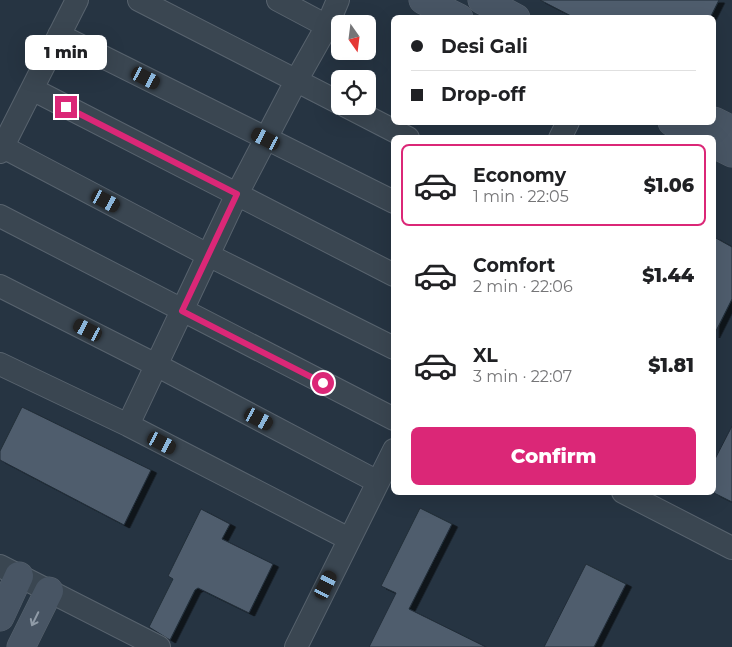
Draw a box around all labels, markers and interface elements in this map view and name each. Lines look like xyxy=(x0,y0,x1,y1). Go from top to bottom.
north arrow xyxy=(331,15,376,60)
map controls xyxy=(331,15,376,115)
callout: 1 min xyxy=(25,34,107,70)
text: Desi Gali xyxy=(441,35,528,58)
text: 1 min xyxy=(44,43,88,62)
car xyxy=(129,65,162,91)
button: locate xyxy=(331,70,376,115)
text: Drop-off xyxy=(441,83,525,106)
route end xyxy=(55,96,77,118)
car xyxy=(249,126,282,152)
icon: car xyxy=(413,163,458,208)
text: Economy xyxy=(473,164,566,187)
text: $1.06 xyxy=(644,174,694,197)
car xyxy=(89,187,122,215)
text: 1 min · 22:05 xyxy=(473,187,569,206)
icon: car xyxy=(413,253,458,298)
text: Comfort xyxy=(473,254,555,277)
text: $1.44 xyxy=(642,264,694,287)
text: 2 min · 22:06 xyxy=(473,277,573,296)
car xyxy=(71,317,104,343)
icon: car xyxy=(413,343,458,388)
text: XL xyxy=(473,344,498,367)
text: $1.81 xyxy=(648,354,694,377)
text: 3 min · 22:07 xyxy=(473,367,572,386)
route start xyxy=(312,372,334,394)
car xyxy=(242,405,275,433)
button: Confirm xyxy=(411,427,696,485)
car xyxy=(145,430,178,456)
car xyxy=(312,568,339,602)
one-way arrow xyxy=(30,611,39,626)

